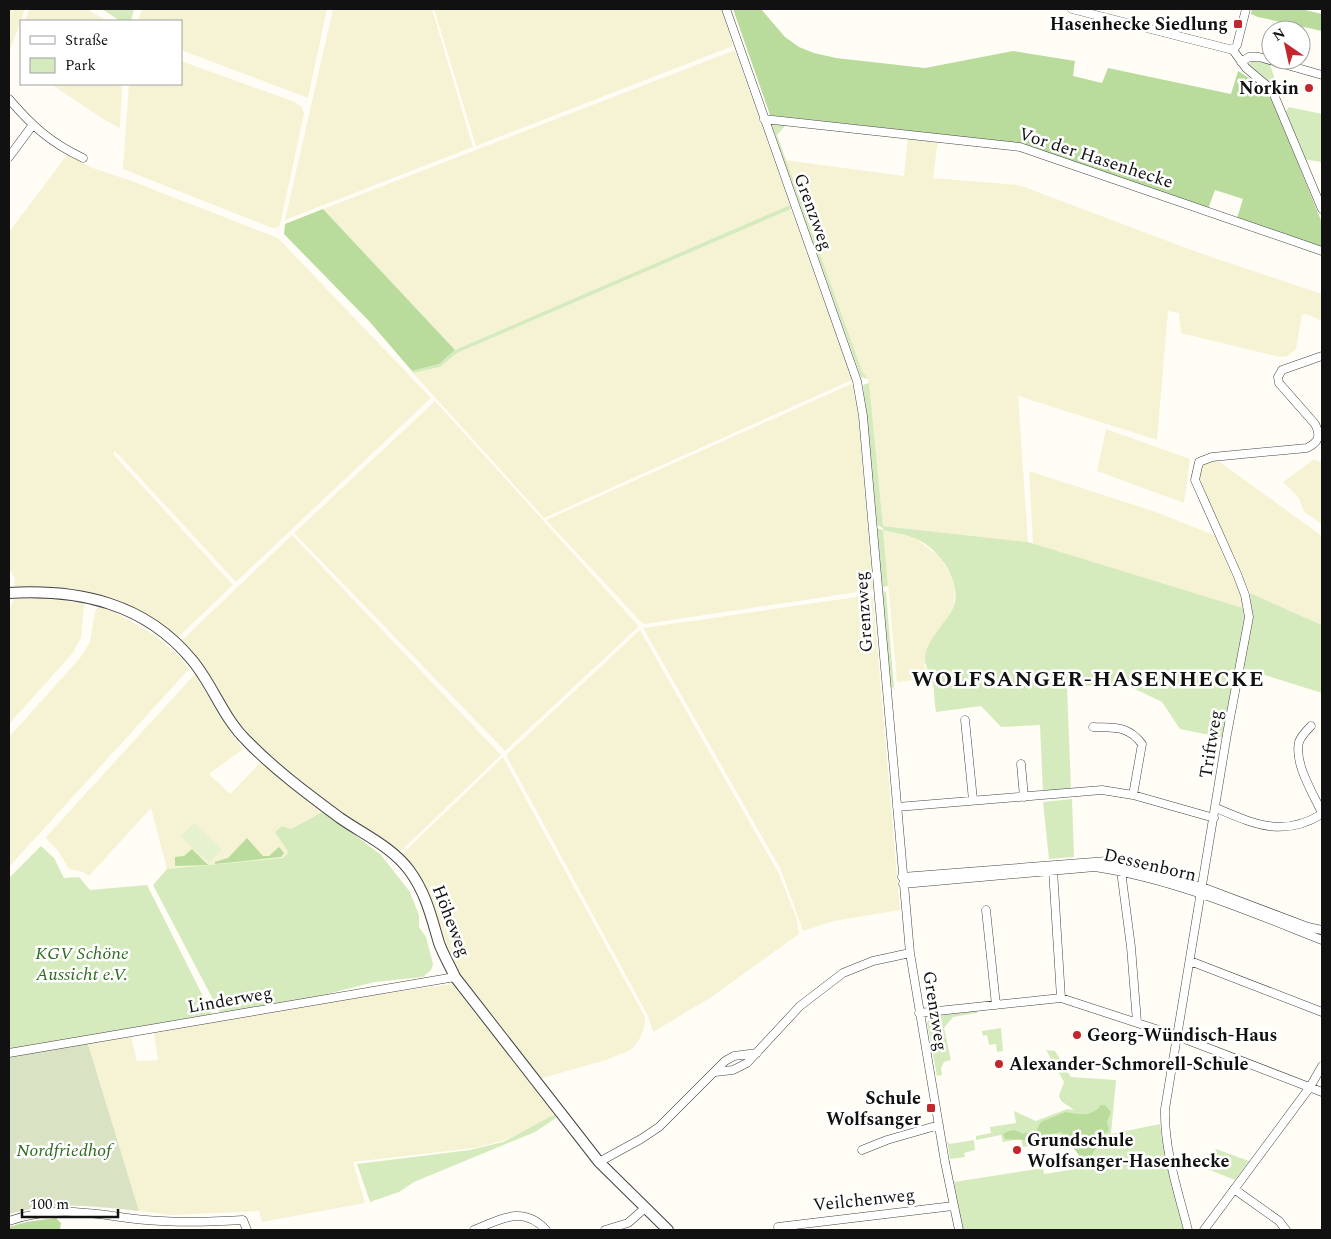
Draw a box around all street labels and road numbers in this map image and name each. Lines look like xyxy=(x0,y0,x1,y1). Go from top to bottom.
street label: Vor der Hasenhecke xyxy=(1015,120,1177,196)
street label: Grenzweg xyxy=(786,169,840,255)
street label: Grenzweg xyxy=(848,571,880,653)
street label: Triftweg xyxy=(1192,708,1230,780)
street label: Dessenborn xyxy=(1101,841,1199,889)
street label: Höheweg xyxy=(425,881,477,961)
street label: Grenzweg xyxy=(915,969,955,1053)
street label: Linderweg xyxy=(186,979,274,1021)
street label: Veilchenweg xyxy=(812,1181,916,1219)

